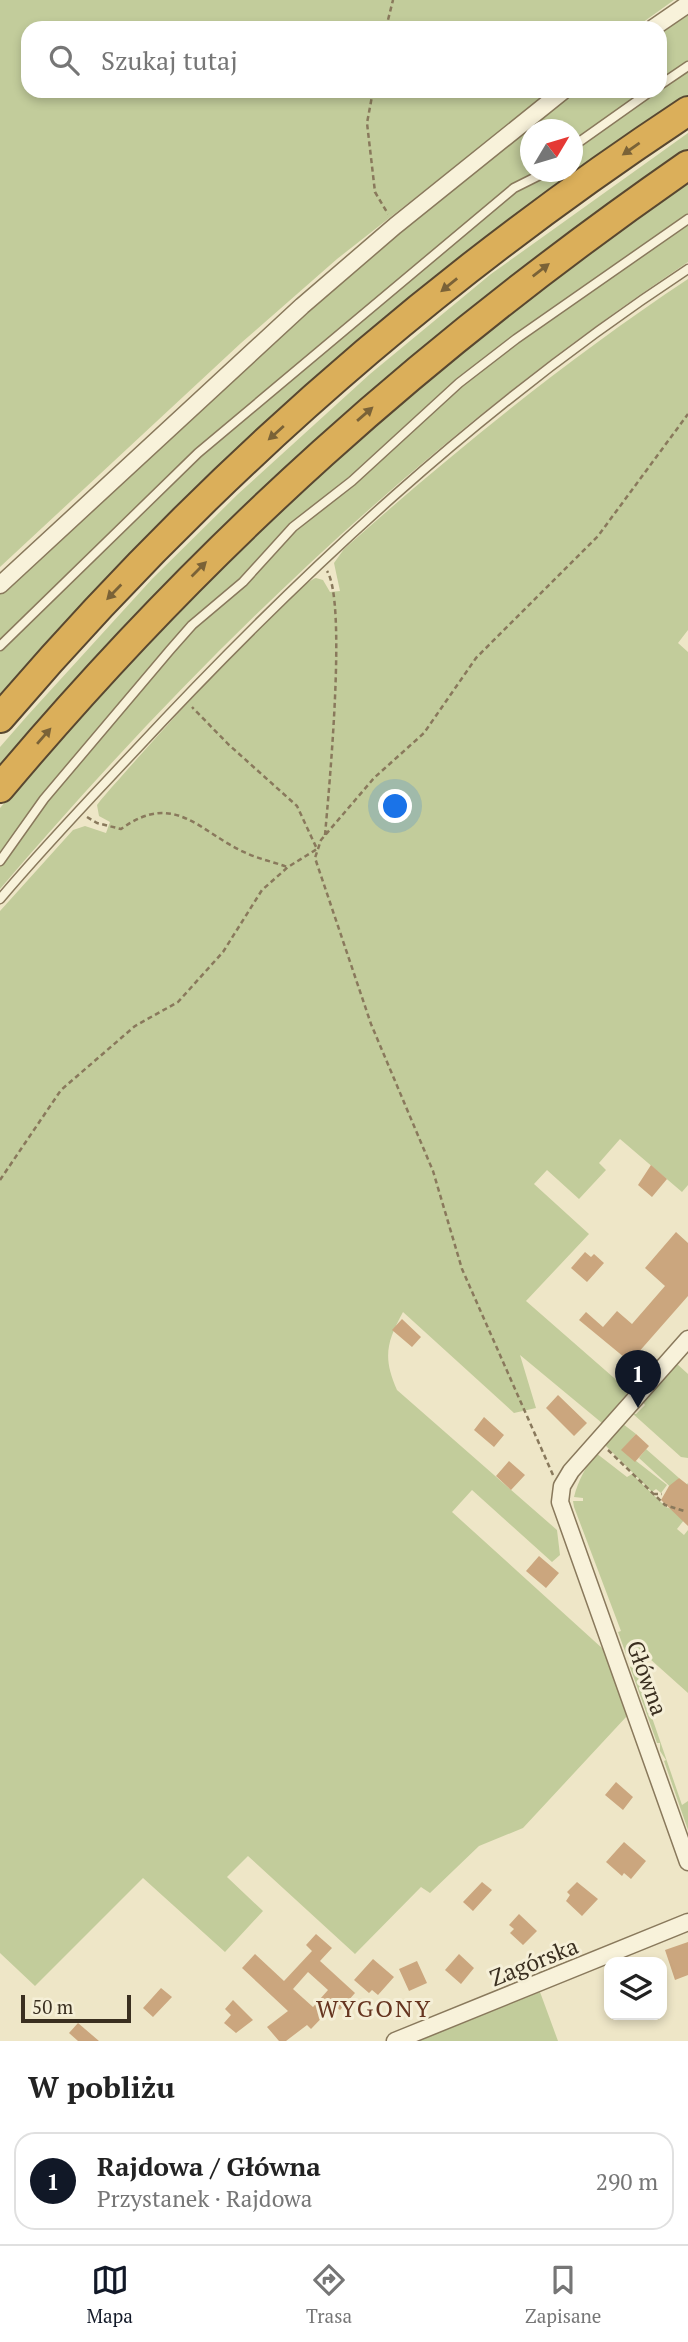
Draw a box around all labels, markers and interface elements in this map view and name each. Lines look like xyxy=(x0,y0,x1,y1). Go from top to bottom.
search box xyxy=(21,21,667,98)
icon: search xyxy=(45,41,83,79)
text: Szukaj tutaj xyxy=(101,43,238,77)
north arrow xyxy=(520,119,583,182)
one-way arrow xyxy=(622,142,641,155)
one-way arrow xyxy=(532,263,550,277)
one-way arrow xyxy=(440,277,457,292)
one-way arrow xyxy=(356,406,373,422)
one-way arrow xyxy=(267,425,285,441)
one-way arrow xyxy=(191,561,207,577)
one-way arrow xyxy=(105,584,122,601)
one-way arrow xyxy=(36,727,52,745)
your location xyxy=(378,789,412,823)
pin: 1 xyxy=(615,1350,661,1408)
street label: Główna xyxy=(620,1636,675,1720)
street label: Zagórska xyxy=(485,1930,583,1993)
map controls xyxy=(604,1957,667,2020)
button: layers xyxy=(604,1957,667,2020)
scale bar xyxy=(21,1992,131,2024)
district label: WYGONY xyxy=(316,1992,432,2024)
text: 50 m xyxy=(32,1994,73,2019)
text: W pobliżu xyxy=(28,2067,175,2107)
text: Rajdowa / Główna xyxy=(97,2149,321,2183)
text: 1 xyxy=(47,2166,60,2197)
text: 290 m xyxy=(596,2166,658,2197)
text: Przystanek · Rajdowa xyxy=(97,2183,312,2214)
tab: Mapa xyxy=(87,2261,133,2328)
tab: Trasa xyxy=(306,2261,352,2328)
tab: Zapisane xyxy=(525,2261,601,2328)

